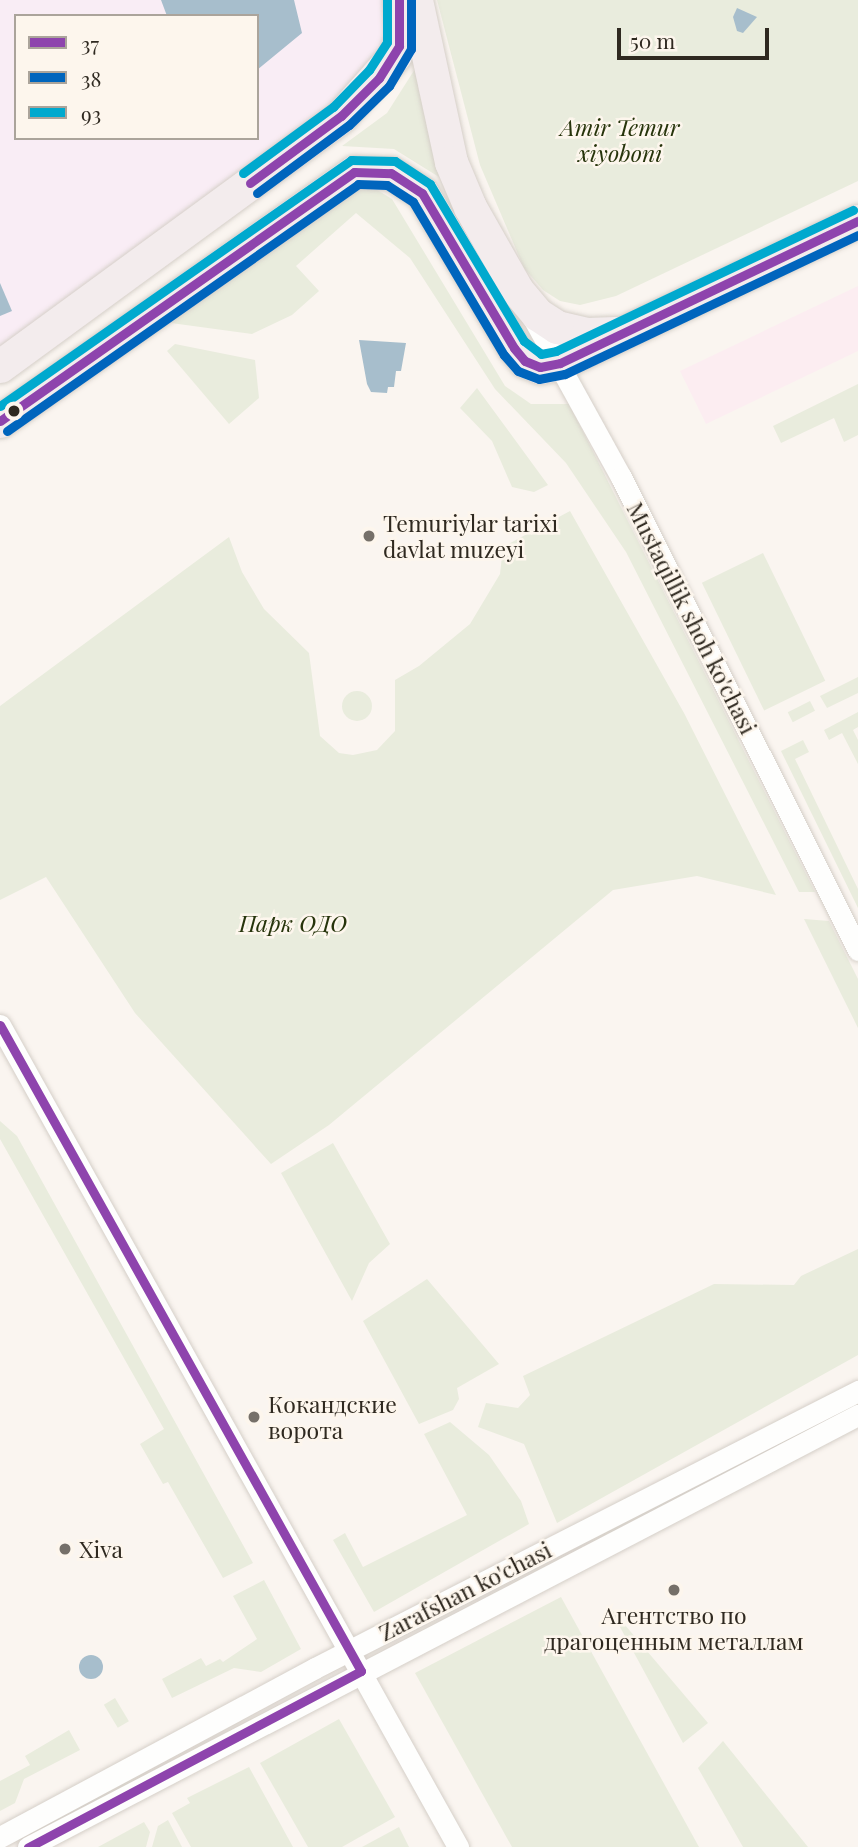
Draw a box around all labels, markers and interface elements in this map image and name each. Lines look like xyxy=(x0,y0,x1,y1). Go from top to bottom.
legend xyxy=(14,14,259,140)
scale bar xyxy=(620,14,772,58)
text: 50 m xyxy=(630,26,675,54)
text: 37 xyxy=(81,29,99,57)
text: 38 xyxy=(81,64,101,92)
text: 93 xyxy=(81,99,101,127)
park label: Amir Temur xiyoboni xyxy=(560,113,680,167)
unlabelled marker xyxy=(7,404,21,418)
street label: Mustaqillik shoh ko'chasi xyxy=(621,497,763,739)
place label: Temuriylar tarixi davlat muzeyi xyxy=(383,509,559,563)
marker: Temuriylar tarixi davlat muzeyi xyxy=(361,528,377,544)
park label: Парк ОДО xyxy=(239,909,347,937)
place label: Кокандские ворота xyxy=(268,1390,397,1444)
marker: Кокандские ворота xyxy=(246,1409,262,1425)
place label: Xiva xyxy=(79,1535,123,1563)
street label: Zarafshan ko'chasi xyxy=(374,1535,556,1647)
marker: Xiva xyxy=(57,1541,73,1557)
marker: Агентство по драгоценным металлам xyxy=(666,1582,682,1598)
place label: Агентство по драгоценным металлам xyxy=(544,1601,804,1655)

